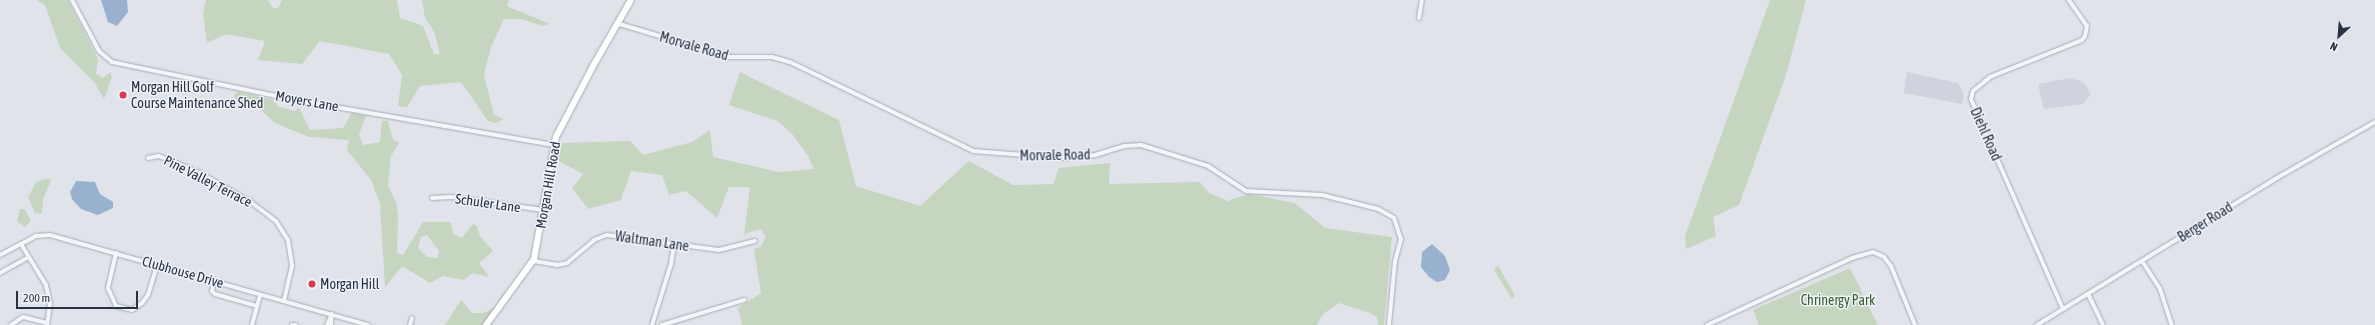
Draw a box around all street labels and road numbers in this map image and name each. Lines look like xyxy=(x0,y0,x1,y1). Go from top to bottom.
street label: Morvale Road xyxy=(658,28,730,64)
street label: Moyers Lane xyxy=(274,87,340,115)
street label: Diehl Road xyxy=(1967,105,2005,163)
street label: Morgan Hill Road xyxy=(532,140,564,230)
street label: Morvale Road xyxy=(1019,146,1091,164)
street label: Pine Valley Terrace xyxy=(161,152,255,210)
street label: Schuler Lane xyxy=(454,190,522,216)
street label: Berger Road xyxy=(2174,199,2236,245)
street label: Waltman Lane xyxy=(614,228,690,254)
street label: Clubhouse Drive xyxy=(140,252,226,292)

